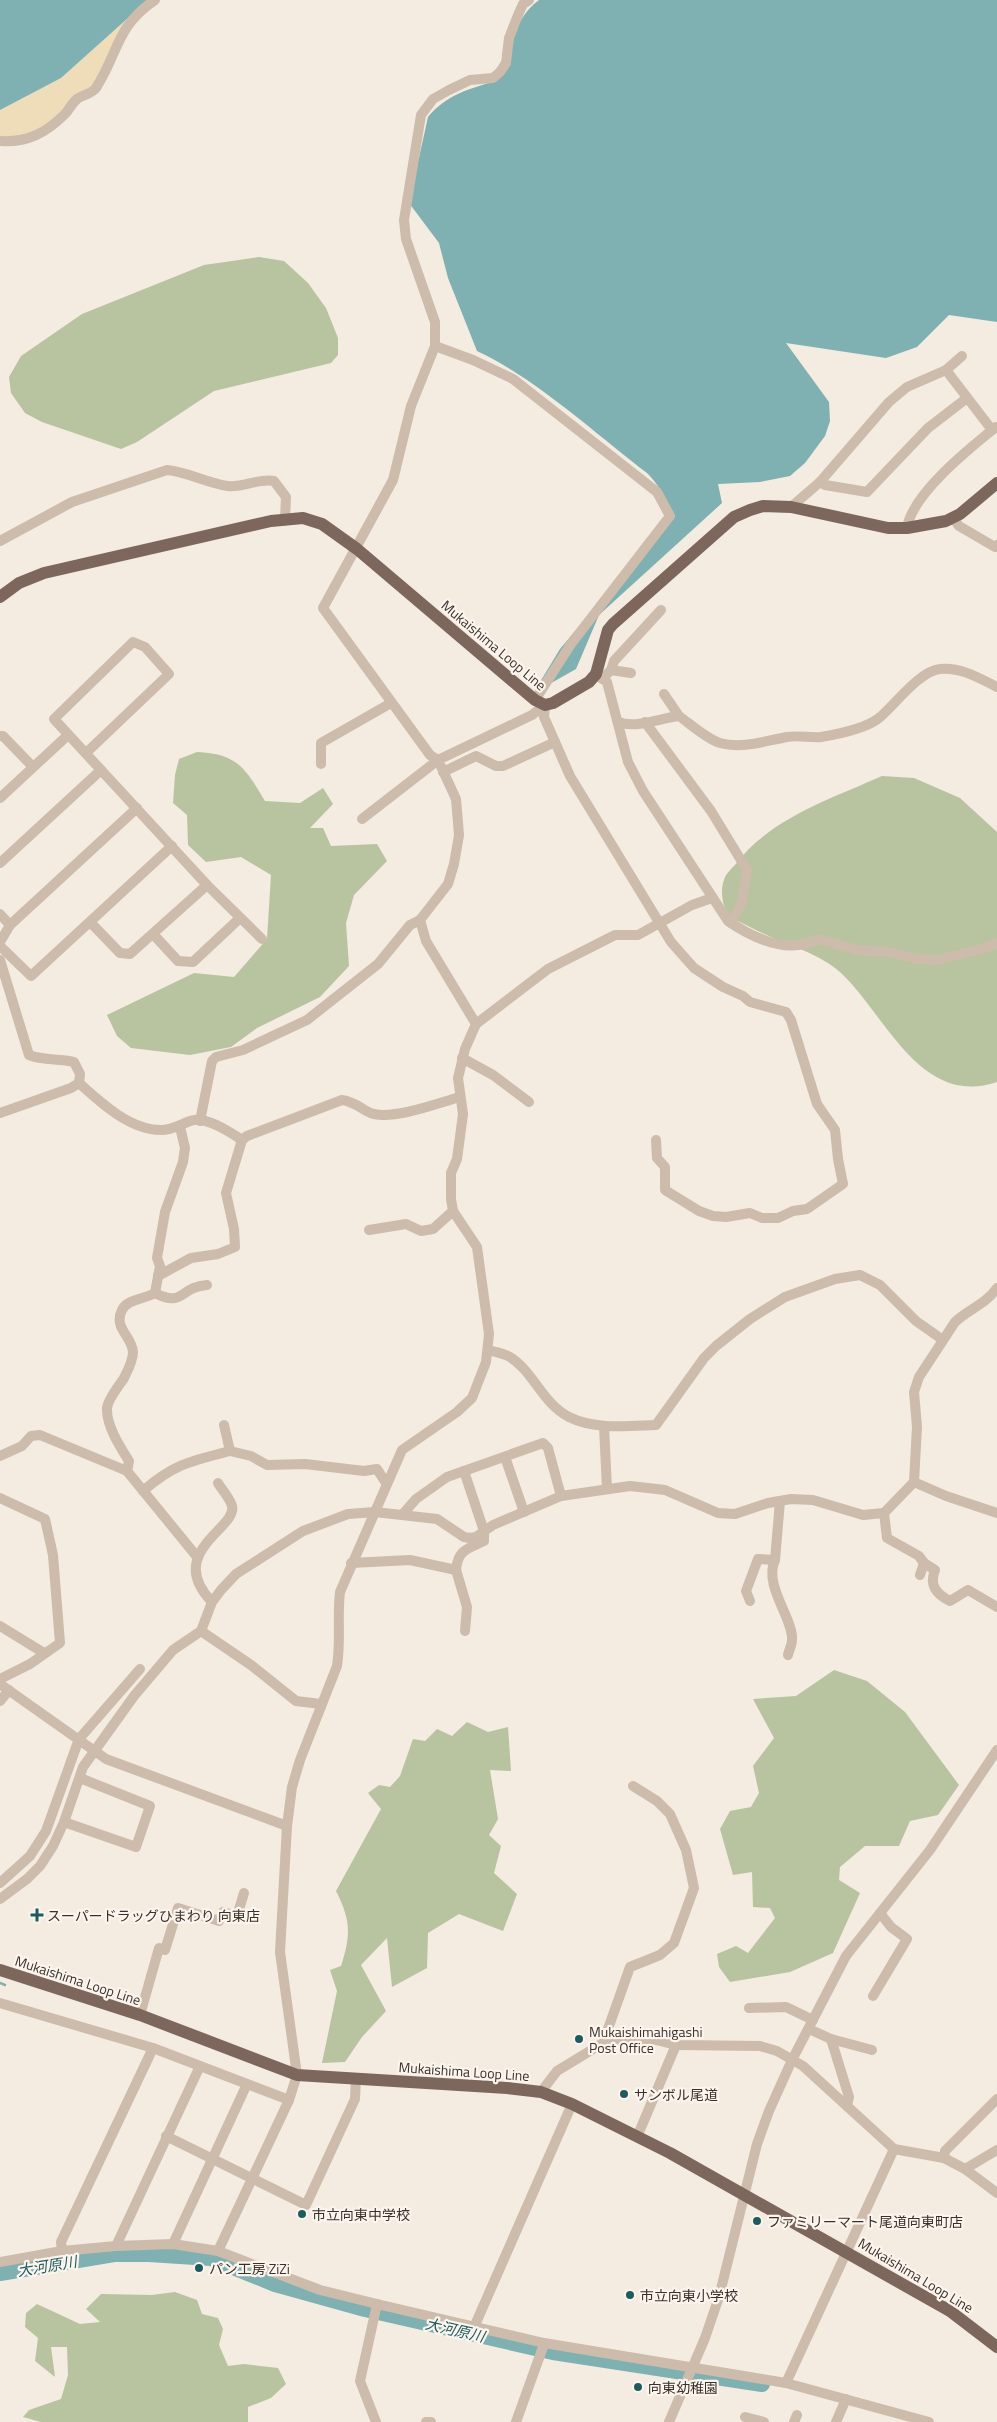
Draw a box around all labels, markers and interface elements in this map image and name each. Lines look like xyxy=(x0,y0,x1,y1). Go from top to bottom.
street label: Mukaishima Loop Line xyxy=(437,595,551,695)
place label: スーパードラッグひまわり 向東店 xyxy=(47,1905,260,1926)
marker: スーパードラッグひまわり 向東店 xyxy=(31,1909,43,1921)
street label: Mukaishima Loop Line xyxy=(12,1950,144,2010)
place label: Mukaishimahigashi Post Office xyxy=(589,2021,703,2058)
marker: Mukaishimahigashi Post Office xyxy=(573,2033,585,2045)
street label: Mukaishima Loop Line xyxy=(398,2056,530,2086)
place label: サンボル尾道 xyxy=(634,2084,718,2105)
marker: サンボル尾道 xyxy=(618,2088,630,2100)
place label: 市立向東中学校 xyxy=(312,2204,410,2225)
marker: 市立向東中学校 xyxy=(296,2208,308,2220)
place label: ファミリーマート尾道向東町店 xyxy=(767,2211,963,2232)
marker: ファミリーマート尾道向東町店 xyxy=(751,2215,763,2227)
street label: Mukaishima Loop Line xyxy=(854,2232,978,2318)
water label: 大河原川 xyxy=(16,2250,80,2282)
place label: パン工房 ZiZi xyxy=(209,2258,290,2279)
marker: パン工房 ZiZi xyxy=(193,2262,205,2274)
place label: 市立向東小学校 xyxy=(640,2285,738,2306)
marker: 市立向東小学校 xyxy=(624,2289,636,2301)
water label: 大河原川 xyxy=(423,2312,489,2348)
place label: 向東幼稚園 xyxy=(648,2377,718,2398)
marker: 向東幼稚園 xyxy=(632,2381,644,2393)

